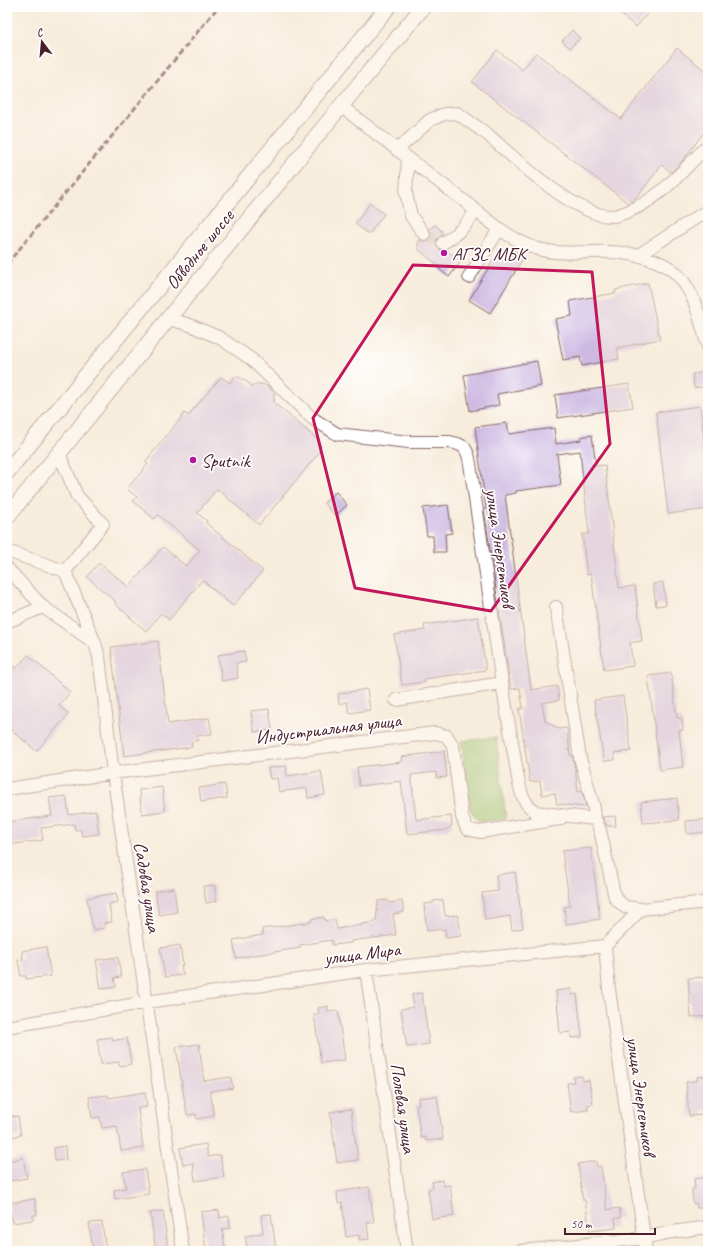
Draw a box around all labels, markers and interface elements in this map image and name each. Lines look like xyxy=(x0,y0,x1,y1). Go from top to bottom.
north arrow xyxy=(22,22,62,62)
text: С xyxy=(35,24,45,40)
street label: Обводное шоссе xyxy=(160,203,240,294)
place label: АГЗС МБК xyxy=(452,242,530,266)
marker: АГЗС МБК xyxy=(439,248,449,258)
place label: Sputnik xyxy=(201,449,252,473)
marker: Sputnik xyxy=(188,455,198,465)
street label: улица Энергетиков xyxy=(480,486,521,613)
street label: Индустриальная улица xyxy=(254,708,404,750)
street label: Садовая улица xyxy=(128,840,166,936)
street label: улица Мира xyxy=(322,937,403,971)
street label: улица Энергетиков xyxy=(621,1034,662,1161)
street label: Полевая улица xyxy=(385,1061,421,1157)
scale bar xyxy=(565,1210,655,1236)
text: 50 m xyxy=(571,1216,593,1232)

